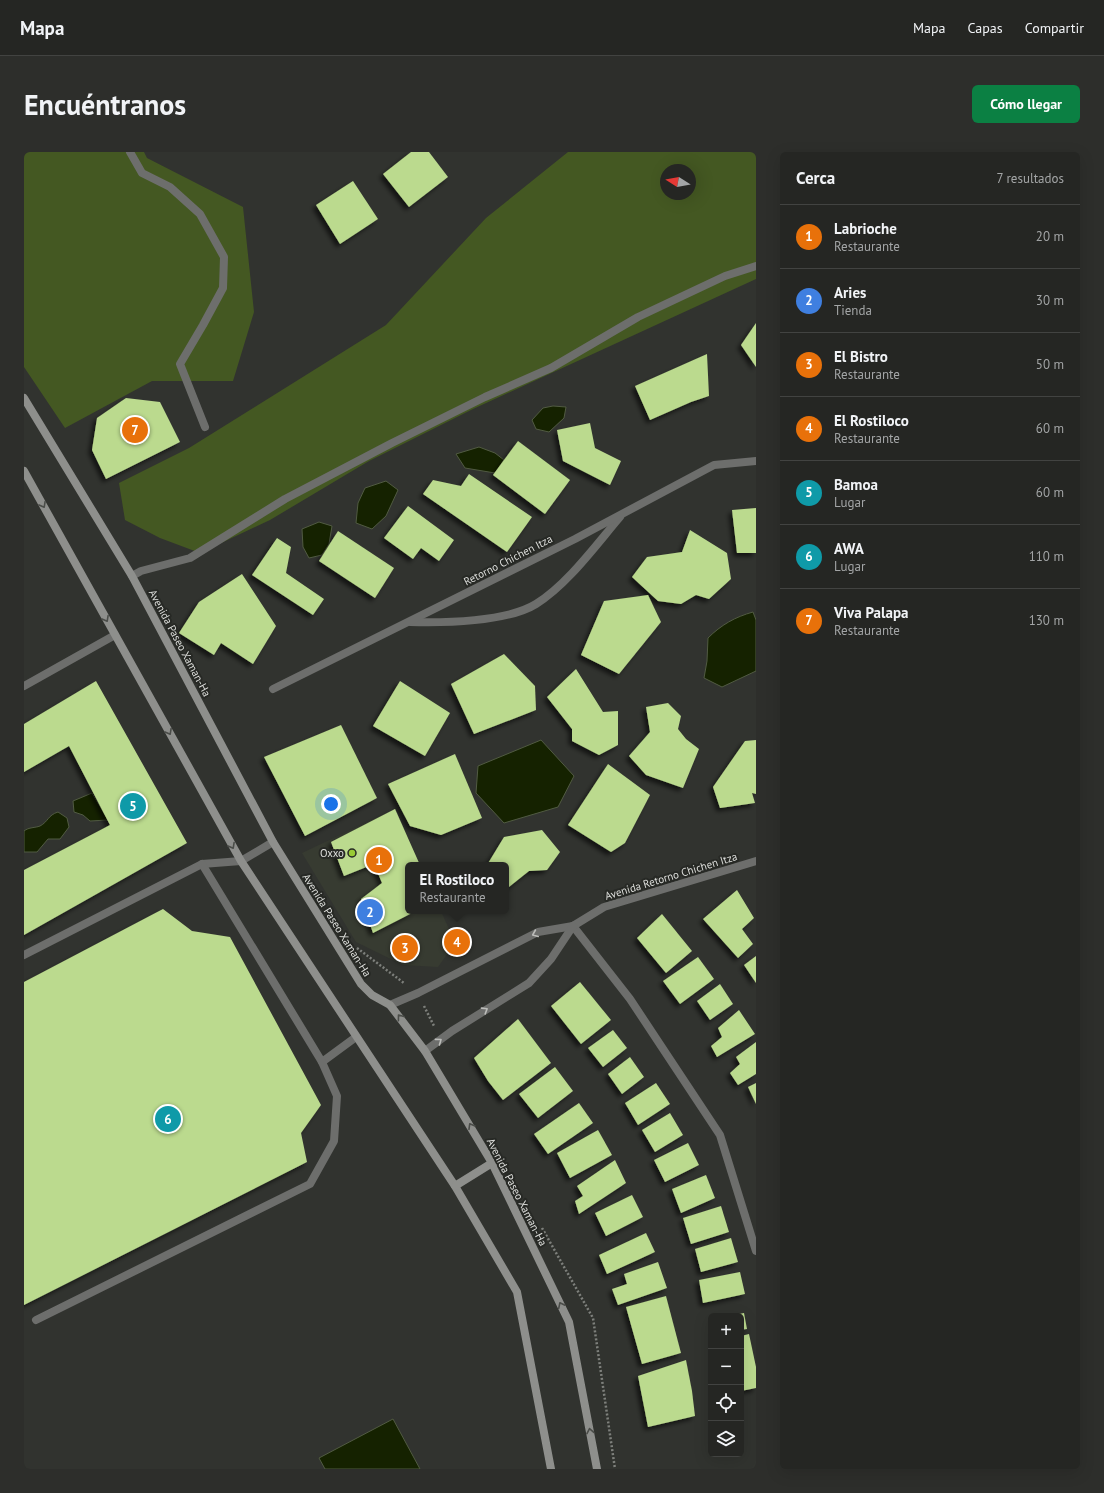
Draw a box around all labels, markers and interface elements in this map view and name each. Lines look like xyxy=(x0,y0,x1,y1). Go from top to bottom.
text: Mapa xyxy=(20,16,64,40)
text: Mapa xyxy=(913,19,946,37)
text: Capas xyxy=(968,19,1003,37)
text: Compartir xyxy=(1025,19,1084,37)
button: Cómo llegar xyxy=(972,85,1080,123)
text: Encuéntranos xyxy=(24,86,186,123)
north arrow xyxy=(660,164,696,200)
text: Cerca xyxy=(796,167,835,189)
text: 7 resultados xyxy=(997,170,1064,187)
text: Labrioche xyxy=(834,219,897,238)
text: 1 xyxy=(805,228,813,245)
text: 20 m xyxy=(1036,228,1064,245)
text: Restaurante xyxy=(834,238,900,255)
text: Aries xyxy=(834,283,866,302)
text: 2 xyxy=(805,292,813,309)
text: 30 m xyxy=(1036,292,1064,309)
text: Tienda xyxy=(834,302,872,319)
text: El Bistro xyxy=(834,347,888,366)
text: 3 xyxy=(805,356,813,373)
text: 50 m xyxy=(1036,356,1064,373)
text: Restaurante xyxy=(834,366,900,383)
text: El Rostiloco xyxy=(834,411,909,430)
pin: 7 xyxy=(122,415,148,445)
text: 4 xyxy=(805,420,813,437)
text: 60 m xyxy=(1036,420,1064,437)
text: Restaurante xyxy=(834,430,900,447)
text: Bamoa xyxy=(834,475,878,494)
text: 5 xyxy=(805,484,813,501)
text: 60 m xyxy=(1036,484,1064,501)
text: Lugar xyxy=(834,494,865,511)
one-way arrow xyxy=(38,501,45,508)
street label: Retorno Chichen Itza xyxy=(461,532,555,588)
text: AWA xyxy=(834,539,864,558)
text: 6 xyxy=(805,548,813,565)
text: 110 m xyxy=(1029,548,1064,565)
text: Lugar xyxy=(834,558,865,575)
street label: Avenida Paseo Xaman-Ha xyxy=(146,587,214,699)
text: Viva Palapa xyxy=(834,603,908,622)
text: 7 xyxy=(805,612,813,629)
text: 130 m xyxy=(1029,612,1064,629)
one-way arrow xyxy=(101,615,108,622)
text: Restaurante xyxy=(834,622,900,639)
one-way arrow xyxy=(164,728,171,735)
pin: 5 xyxy=(120,791,146,821)
your location xyxy=(321,794,341,814)
one-way arrow xyxy=(227,842,235,849)
pin: 1 xyxy=(366,845,392,875)
place label: Oxxo xyxy=(320,846,344,860)
marker: Oxxo xyxy=(347,848,357,858)
street label: Avenida Retorno Chichen Itza xyxy=(603,849,739,903)
popup xyxy=(405,862,509,914)
text: El Rostiloco xyxy=(420,870,494,889)
street label: Avenida Paseo Xaman-Ha xyxy=(300,871,374,979)
text: Restaurante xyxy=(420,889,486,906)
pin: 2 xyxy=(357,897,383,927)
pin: 4 xyxy=(444,927,470,957)
one-way arrow xyxy=(532,929,539,937)
pin: 3 xyxy=(392,933,418,963)
one-way arrow xyxy=(481,1007,488,1015)
one-way arrow xyxy=(397,1015,404,1022)
one-way arrow xyxy=(434,1039,441,1046)
pin: 6 xyxy=(155,1104,181,1134)
one-way arrow xyxy=(468,1123,475,1130)
street label: Avenida Paseo Xaman-Ha xyxy=(484,1136,550,1248)
one-way arrow xyxy=(558,1301,566,1309)
map controls xyxy=(708,1313,744,1457)
button: + xyxy=(708,1313,744,1349)
button: − xyxy=(708,1349,744,1385)
button: locate xyxy=(708,1385,744,1421)
button: layers xyxy=(708,1421,744,1457)
one-way arrow xyxy=(586,1428,595,1434)

